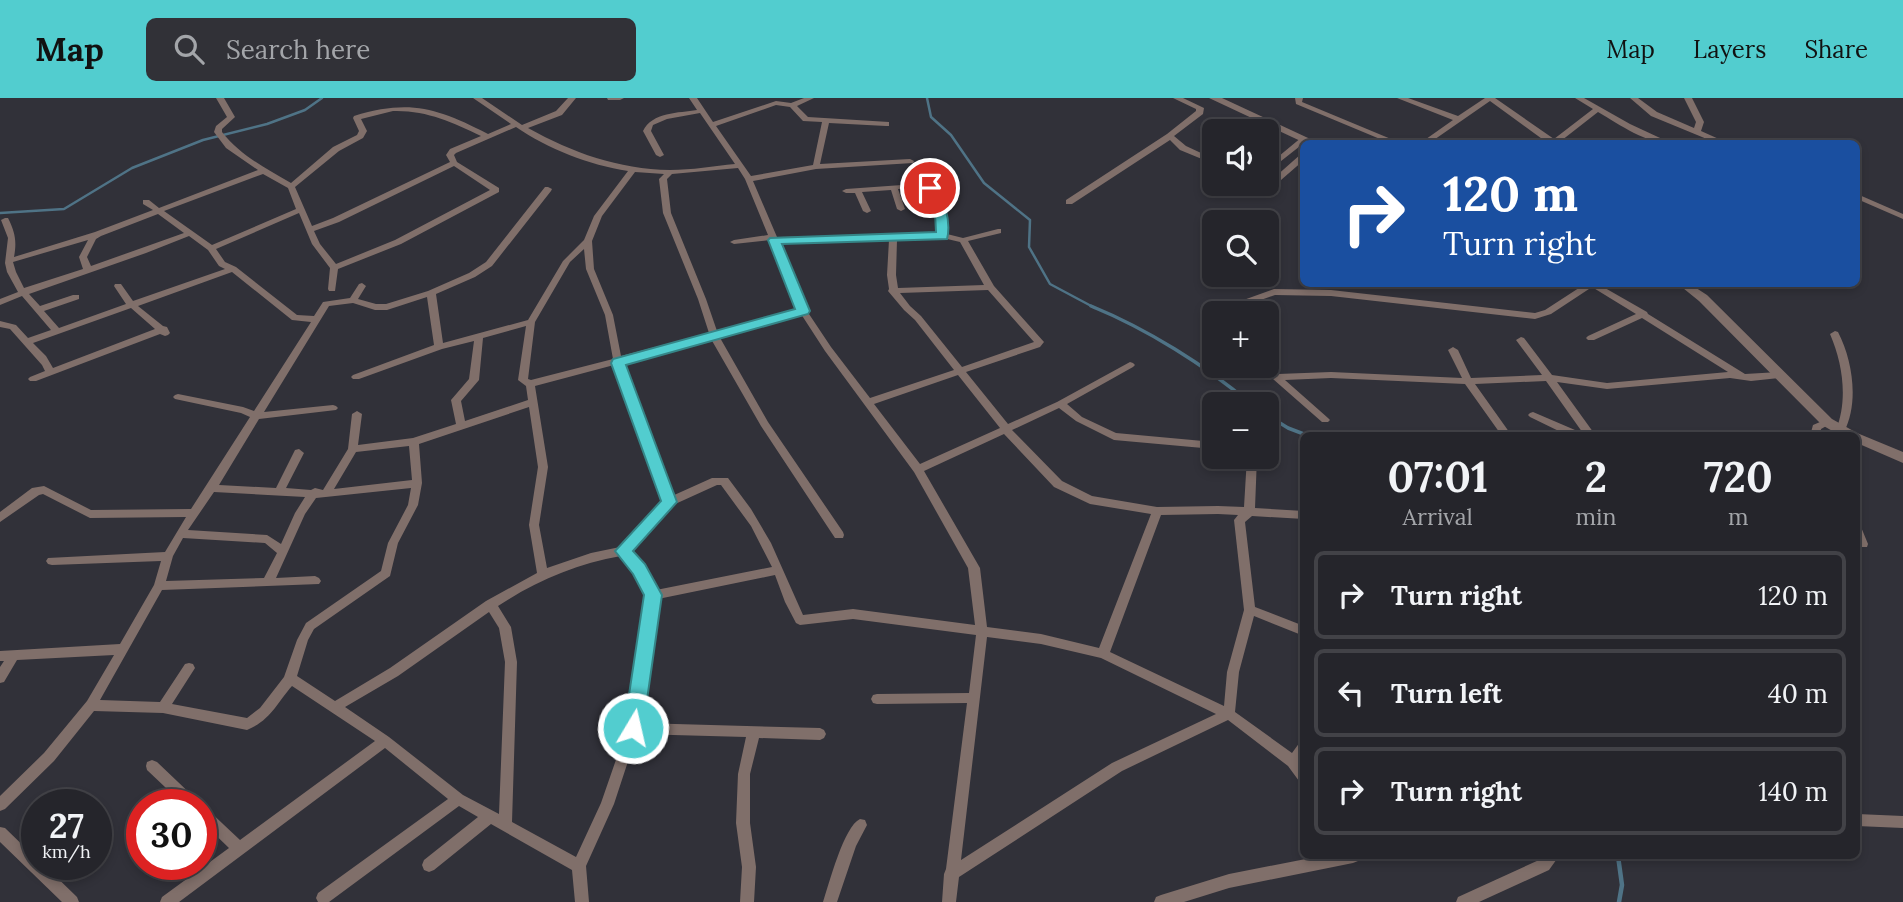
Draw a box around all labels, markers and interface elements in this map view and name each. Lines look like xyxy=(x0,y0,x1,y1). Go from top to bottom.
search box xyxy=(146,18,636,81)
text: Map xyxy=(35,28,104,70)
icon: search xyxy=(170,30,208,68)
text: Search here xyxy=(226,33,370,66)
text: Map xyxy=(1606,34,1655,65)
text: Layers xyxy=(1693,34,1766,65)
text: Share xyxy=(1804,34,1868,65)
map controls xyxy=(1202,119,1279,469)
button: sound xyxy=(1202,119,1279,196)
pin xyxy=(900,158,960,218)
text: 120 m xyxy=(1443,162,1578,224)
icon: right xyxy=(1328,168,1419,259)
icon: arrive xyxy=(911,169,949,207)
button: search xyxy=(1202,210,1279,287)
text: Turn right xyxy=(1443,223,1596,264)
button: + xyxy=(1202,301,1279,378)
button: − xyxy=(1202,392,1279,469)
text: 07:01 xyxy=(1387,450,1488,504)
text: 2 xyxy=(1585,450,1607,504)
text: 720 xyxy=(1704,450,1773,504)
text: Arrival xyxy=(1403,502,1473,531)
text: min xyxy=(1575,502,1616,531)
text: m xyxy=(1728,502,1748,531)
icon: right xyxy=(1332,576,1370,614)
text: Turn right xyxy=(1391,579,1522,612)
text: 120 m xyxy=(1758,579,1828,612)
icon: left xyxy=(1332,674,1370,712)
text: Turn left xyxy=(1391,677,1502,710)
text: 40 m xyxy=(1768,677,1828,710)
position arrow xyxy=(596,691,670,765)
icon: right xyxy=(1332,772,1370,810)
text: Turn right xyxy=(1391,775,1522,808)
text: 140 m xyxy=(1758,775,1828,808)
speed limit sign: 30 xyxy=(126,789,217,880)
text: 27 xyxy=(49,803,84,848)
text: km/h xyxy=(42,840,91,863)

